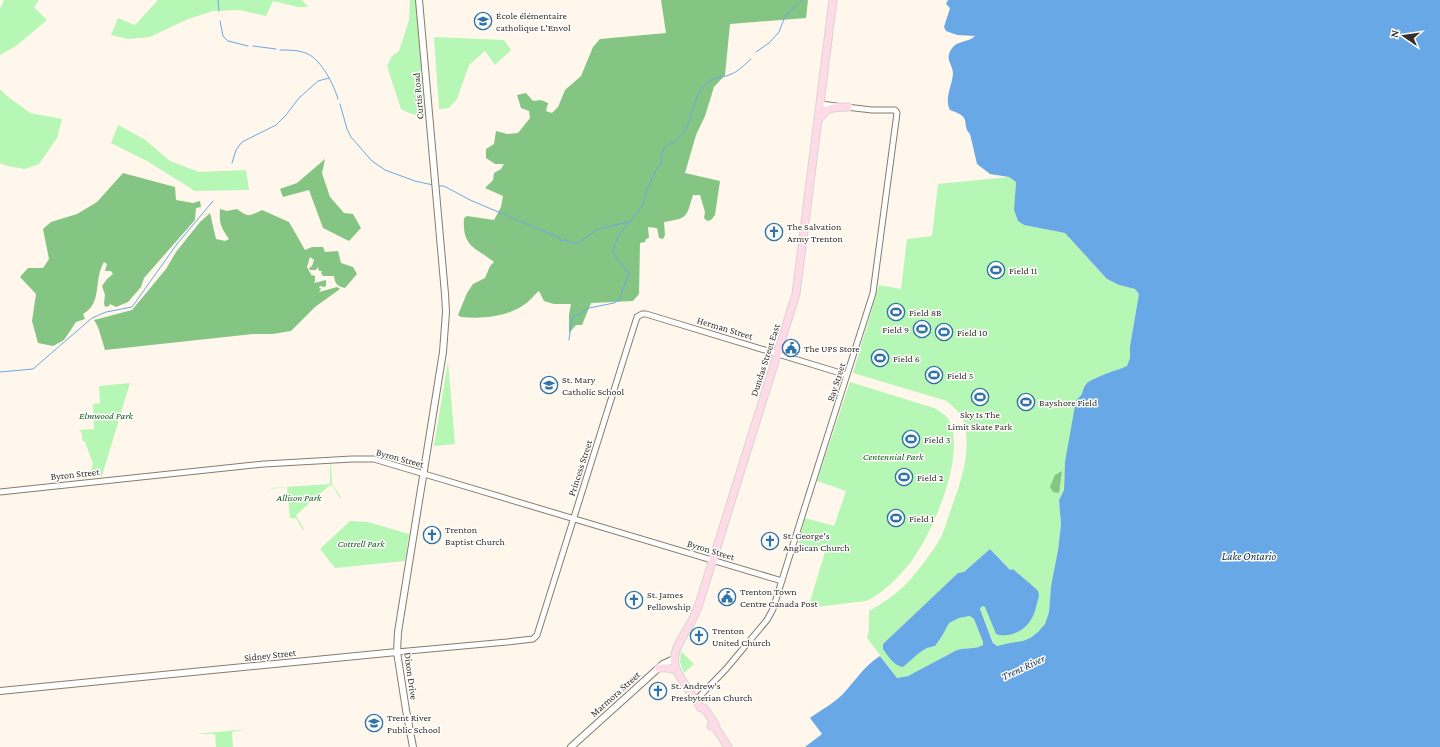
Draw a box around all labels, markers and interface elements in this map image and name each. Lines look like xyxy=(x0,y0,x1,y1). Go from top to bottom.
place label: École élémentaire catholique L'Envol xyxy=(496,10,571,33)
school or university icon: École élémentaire catholique L'Envol xyxy=(473,11,493,31)
north arrow xyxy=(1384,16,1424,56)
text: N xyxy=(1388,28,1401,39)
street label: Curtis Road xyxy=(410,72,426,120)
place label: The Salvation Army Trenton xyxy=(787,221,843,244)
church icon: The Salvation Army Trenton xyxy=(764,222,784,242)
sports icon: Field 11 xyxy=(986,260,1006,280)
place label: Field 11 xyxy=(1009,265,1037,276)
sports icon: Field 8B xyxy=(886,302,906,322)
place label: Field 8B xyxy=(909,307,942,318)
street label: Herman Street xyxy=(696,314,755,342)
sports icon: Field 9 xyxy=(912,319,932,339)
street label: Dundas Street East xyxy=(748,322,782,398)
sports icon: Field 10 xyxy=(934,322,954,342)
place label: Field 9 xyxy=(882,324,909,335)
place label: Field 10 xyxy=(957,327,988,338)
public building icon: The UPS Store xyxy=(781,338,801,358)
place label: The UPS Store xyxy=(804,343,860,354)
sports icon: Field 6 xyxy=(870,348,890,368)
place label: Field 6 xyxy=(893,353,920,364)
street label: Bay Street xyxy=(825,361,848,403)
sports icon: Field 5 xyxy=(924,365,944,385)
place label: Field 5 xyxy=(947,370,974,381)
place label: St. Mary Catholic School xyxy=(562,374,624,397)
school or university icon: St. Mary Catholic School xyxy=(539,375,559,395)
sports icon: Sky Is The Limit Skate Park xyxy=(970,387,990,407)
sports icon: Bayshore Field xyxy=(1016,392,1036,412)
place label: Bayshore Field xyxy=(1039,397,1098,408)
place label: Sky Is The Limit Skate Park xyxy=(948,409,1013,432)
park label: Elmwood Park xyxy=(79,410,134,421)
sports icon: Field 3 xyxy=(901,429,921,449)
place label: Field 3 xyxy=(924,434,951,445)
street label: Princess Street xyxy=(566,438,594,497)
street label: Byron Street xyxy=(375,446,426,470)
park label: Centennial Park xyxy=(863,451,924,462)
street label: Byron Street xyxy=(50,466,101,482)
sports icon: Field 2 xyxy=(894,467,914,487)
place label: Field 2 xyxy=(917,472,944,483)
park label: Allison Park xyxy=(276,492,322,503)
sports icon: Field 1 xyxy=(886,508,906,528)
place label: Field 1 xyxy=(909,513,934,524)
place label: Trenton Baptist Church xyxy=(445,524,505,547)
church icon: Trenton Baptist Church xyxy=(422,525,442,545)
place label: St. George's Anglican Church xyxy=(783,530,850,553)
church icon: St. George's Anglican Church xyxy=(760,531,780,551)
park label: Cottrell Park xyxy=(337,538,385,549)
street label: Byron Street xyxy=(686,538,737,563)
water label: Lake Ontario xyxy=(1222,550,1277,562)
place label: Trenton Town Centre Canada Post xyxy=(740,586,818,609)
public building icon: Trenton Town Centre Canada Post xyxy=(717,587,737,607)
place label: St. James Fellowship xyxy=(647,589,691,612)
church icon: St. James Fellowship xyxy=(624,590,644,610)
place label: Trenton United Church xyxy=(712,625,771,648)
church icon: Trenton United Church xyxy=(689,626,709,646)
street label: Sidney Street xyxy=(243,647,297,663)
water label: Trent River xyxy=(1000,651,1048,682)
street label: Dixon Drive xyxy=(402,652,420,701)
street label: Marmora Street xyxy=(588,668,643,719)
place label: St. Andrew's Presbyterian Church xyxy=(671,680,753,703)
church icon: St. Andrew's Presbyterian Church xyxy=(648,681,668,701)
place label: Trent River Public School xyxy=(387,712,441,735)
school or university icon: Trent River Public School xyxy=(364,713,384,733)

